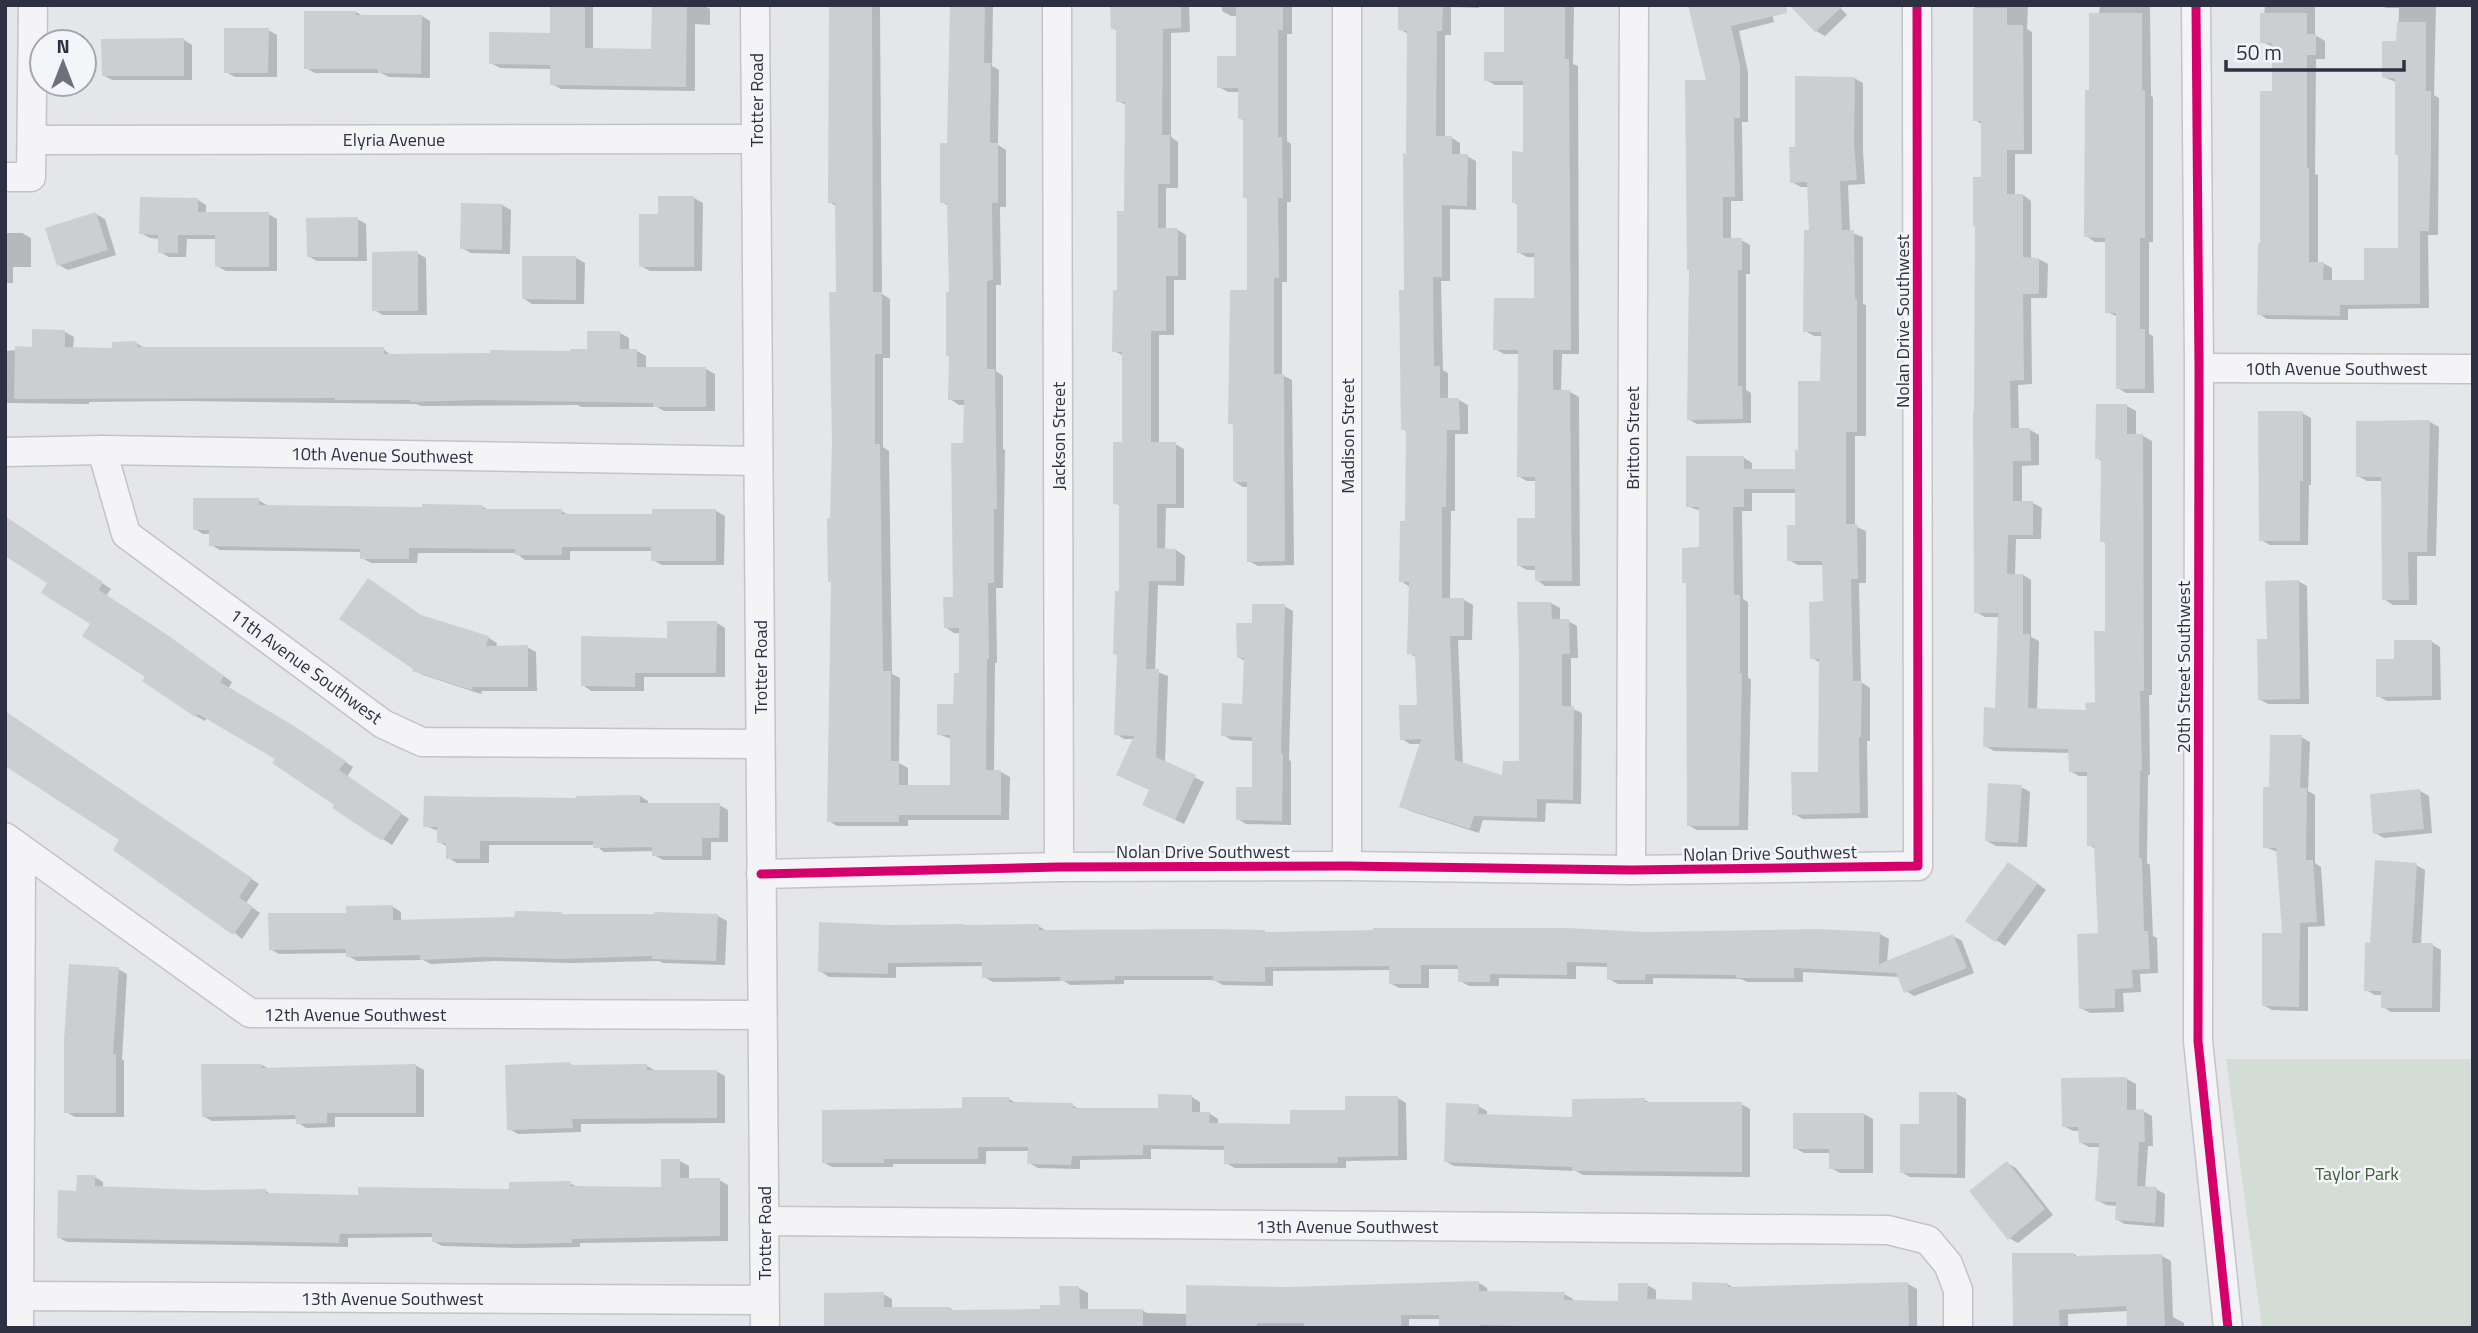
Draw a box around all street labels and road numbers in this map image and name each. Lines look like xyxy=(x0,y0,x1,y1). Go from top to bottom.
street label: Trotter Road xyxy=(743,53,770,147)
street label: Elyria Avenue xyxy=(343,126,445,153)
street label: Nolan Drive Southwest xyxy=(1889,233,1916,408)
street label: 10th Avenue Southwest xyxy=(2245,355,2428,382)
street label: Madison Street xyxy=(1334,378,1361,494)
street label: Jackson Street xyxy=(1045,381,1072,490)
street label: Britton Street xyxy=(1619,386,1646,490)
street label: 10th Avenue Southwest xyxy=(291,440,474,470)
street label: 20th Street Southwest xyxy=(2170,580,2197,753)
street label: 11th Avenue Southwest xyxy=(224,601,388,731)
street label: Trotter Road xyxy=(747,620,774,714)
street label: Nolan Drive Southwest xyxy=(1116,838,1291,865)
street label: Nolan Drive Southwest xyxy=(1683,838,1858,868)
street label: 12th Avenue Southwest xyxy=(264,1001,447,1028)
street label: Trotter Road xyxy=(751,1186,778,1280)
street label: 13th Avenue Southwest xyxy=(1256,1213,1439,1240)
street label: 13th Avenue Southwest xyxy=(301,1285,484,1312)

